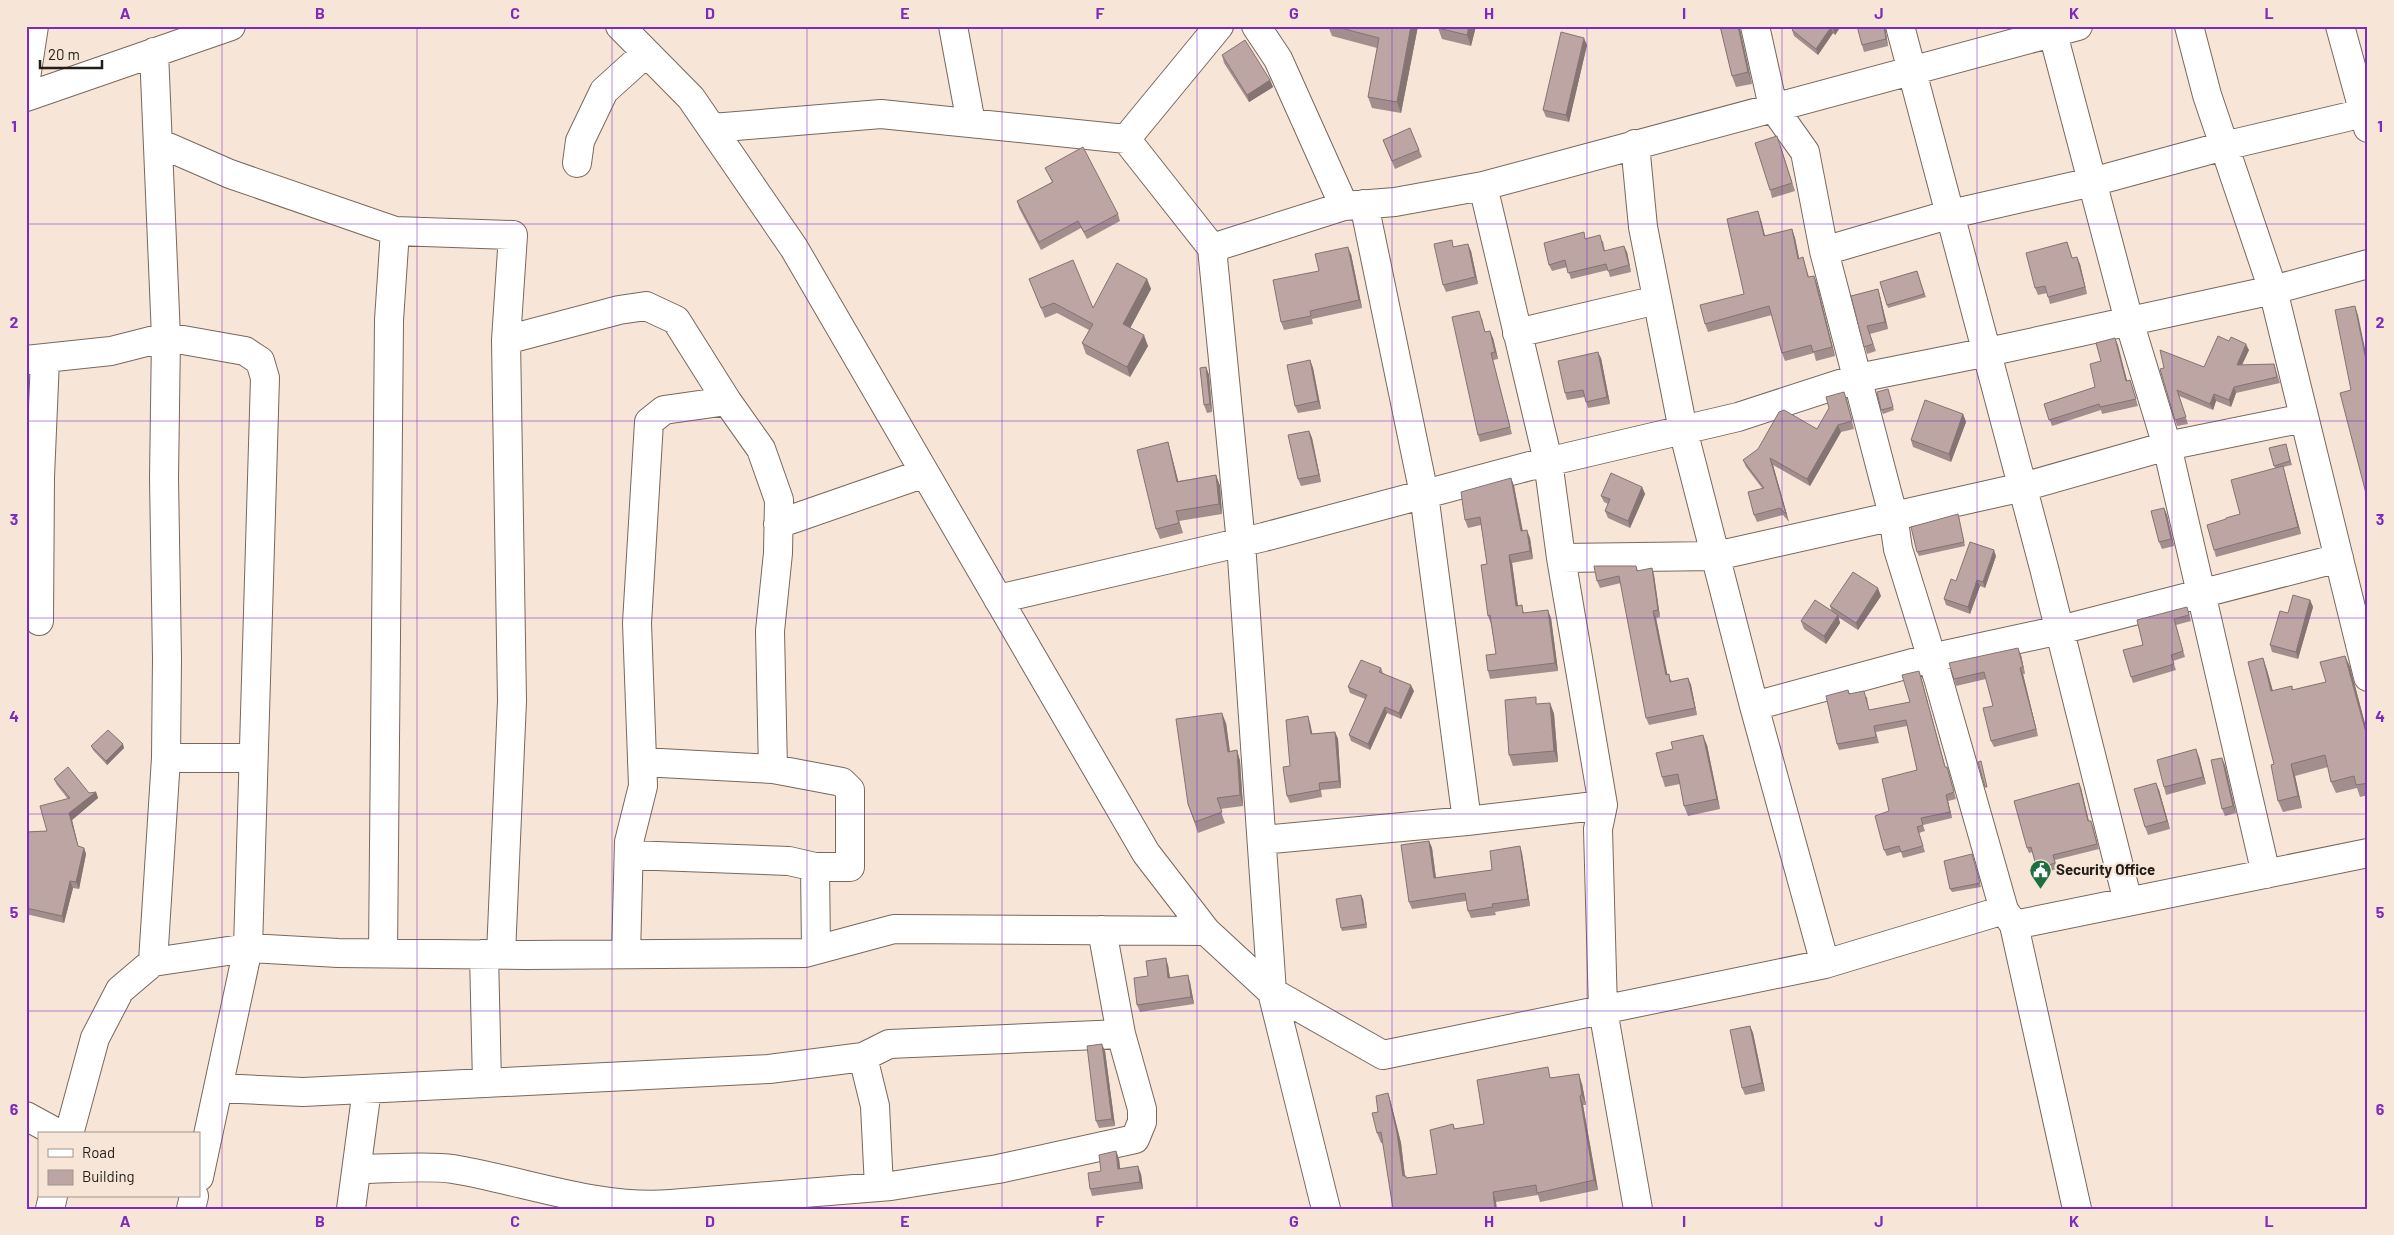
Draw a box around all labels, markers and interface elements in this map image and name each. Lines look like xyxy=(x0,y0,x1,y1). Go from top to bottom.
text: A xyxy=(120,3,131,22)
text: B xyxy=(315,3,325,22)
text: C xyxy=(510,3,520,22)
text: D xyxy=(705,3,715,22)
text: E xyxy=(900,3,910,22)
text: F xyxy=(1096,3,1105,22)
text: G xyxy=(1289,3,1299,22)
text: H xyxy=(1484,3,1494,22)
text: I xyxy=(1682,3,1686,22)
text: J xyxy=(1874,3,1884,22)
text: K xyxy=(2069,3,2079,22)
text: L xyxy=(2264,3,2274,22)
scale bar xyxy=(40,38,102,70)
text: 20 m xyxy=(48,45,80,63)
text: 1 xyxy=(11,116,17,135)
text: 1 xyxy=(2377,116,2383,135)
text: 2 xyxy=(10,312,19,331)
text: 2 xyxy=(2376,312,2385,331)
text: 3 xyxy=(10,509,18,528)
text: 3 xyxy=(2376,509,2384,528)
text: 4 xyxy=(9,706,19,725)
text: 4 xyxy=(2375,706,2385,725)
public building icon: Security Office xyxy=(2028,858,2052,889)
place label: Security Office xyxy=(2056,860,2155,878)
text: 5 xyxy=(10,902,19,921)
text: 5 xyxy=(2376,902,2385,921)
text: 6 xyxy=(10,1099,19,1118)
text: 6 xyxy=(2376,1099,2385,1118)
legend xyxy=(38,1132,200,1198)
text: Road xyxy=(82,1143,115,1161)
text: Building xyxy=(82,1167,135,1185)
text: A xyxy=(120,1211,131,1230)
text: B xyxy=(315,1211,325,1230)
text: C xyxy=(510,1211,520,1230)
text: D xyxy=(705,1211,715,1230)
text: E xyxy=(900,1211,910,1230)
text: F xyxy=(1096,1211,1105,1230)
text: G xyxy=(1289,1211,1299,1230)
text: H xyxy=(1484,1211,1494,1230)
text: I xyxy=(1682,1211,1686,1230)
text: J xyxy=(1874,1211,1884,1230)
text: K xyxy=(2069,1211,2079,1230)
text: L xyxy=(2264,1211,2274,1230)

